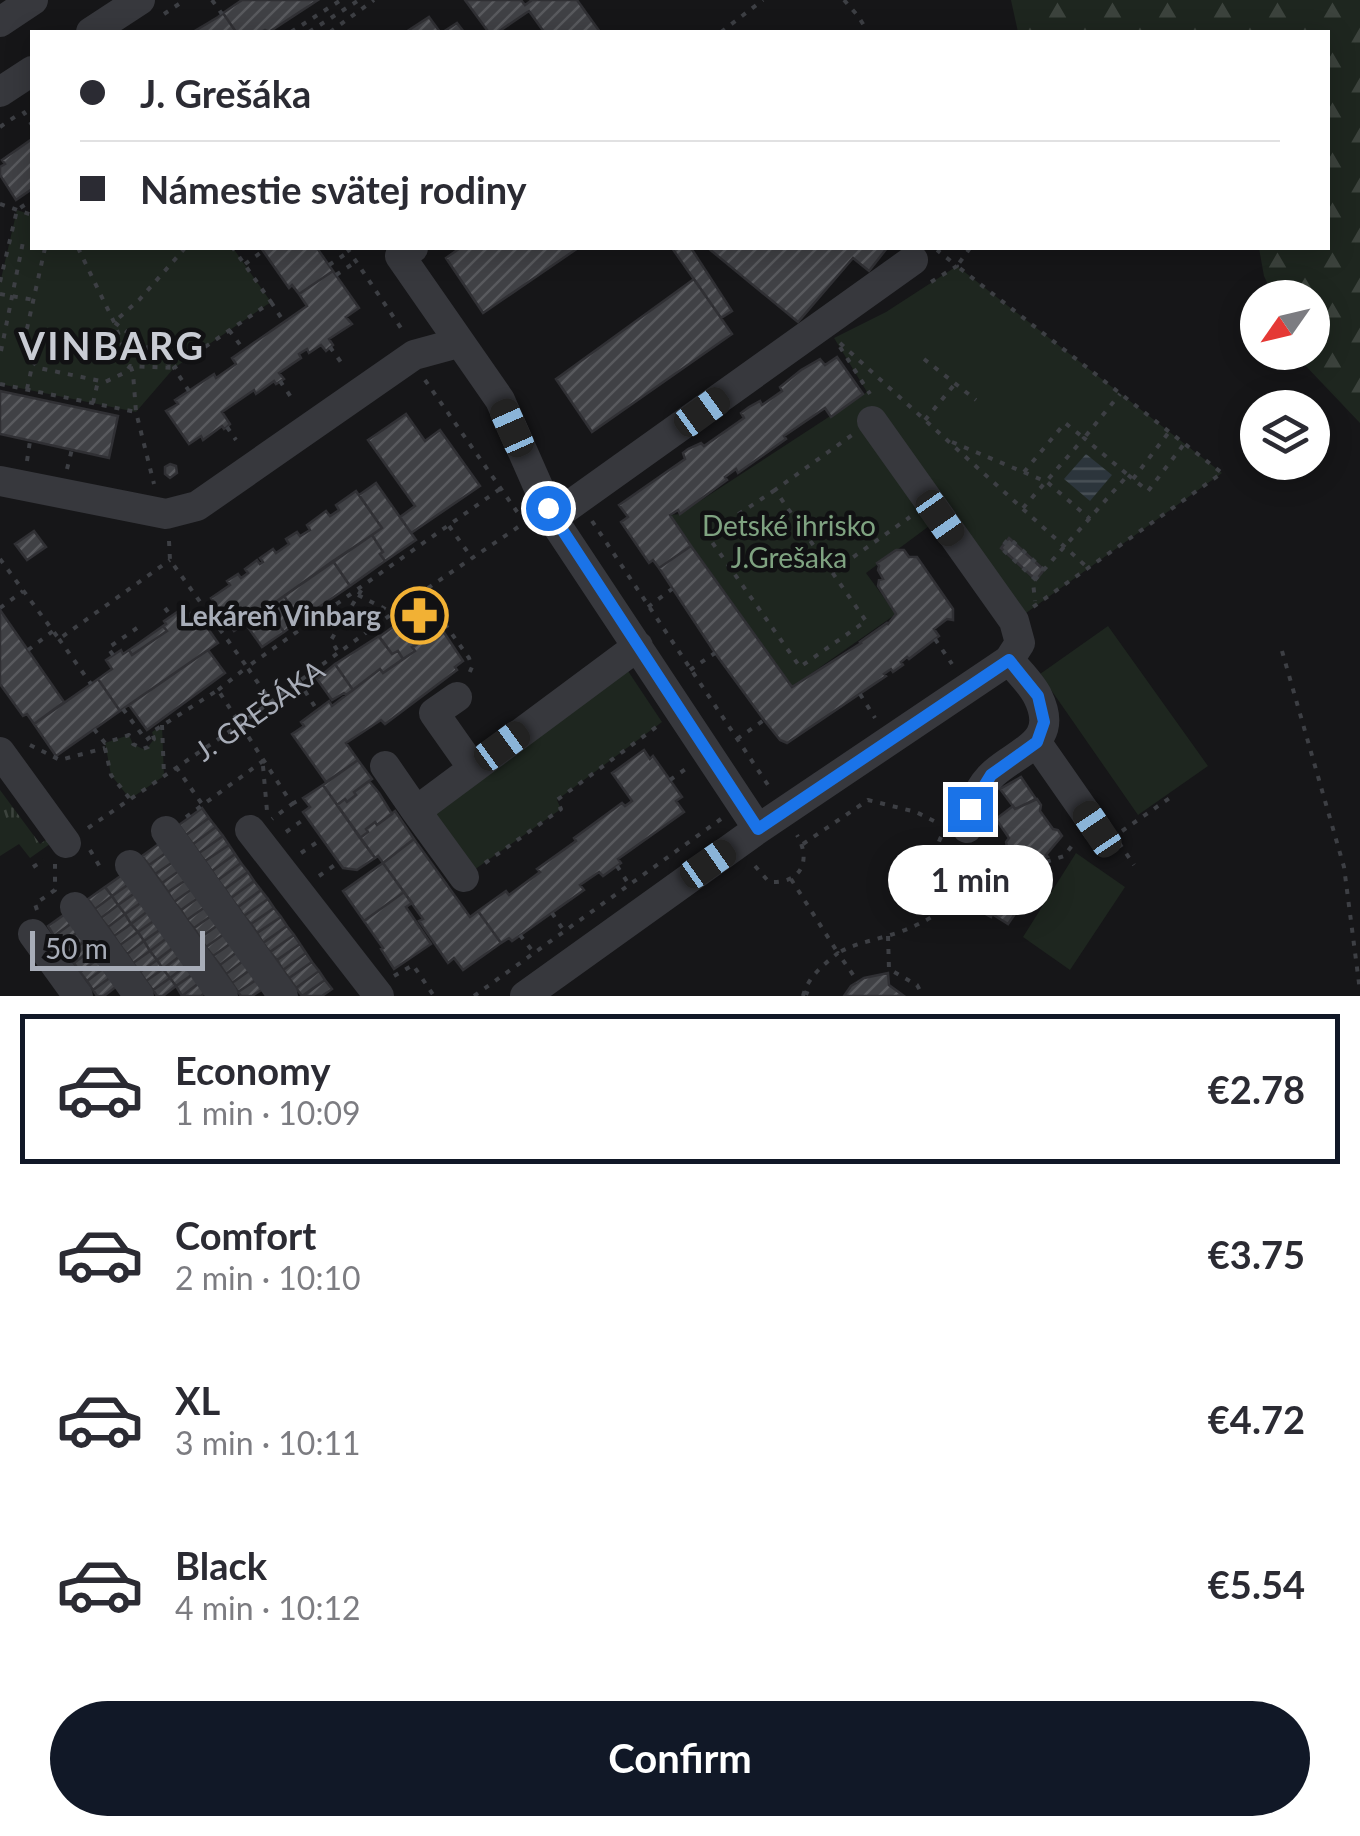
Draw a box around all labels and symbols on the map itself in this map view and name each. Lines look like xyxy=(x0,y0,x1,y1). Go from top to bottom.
north arrow xyxy=(1240,280,1330,370)
district label: VINBARG xyxy=(17,322,206,368)
car xyxy=(669,382,735,442)
car xyxy=(486,394,538,462)
car xyxy=(911,485,969,551)
route start xyxy=(526,486,571,531)
park label: Detské ihrisko J.Grešaka xyxy=(702,508,876,574)
pharmacy icon: Lekáreň Vinbarg xyxy=(390,585,450,645)
place label: Lekáreň Vinbarg xyxy=(179,598,381,632)
street label: J. GREŠÁKA xyxy=(188,652,330,767)
car xyxy=(469,716,535,776)
route end xyxy=(948,787,993,832)
car xyxy=(1068,796,1126,862)
car xyxy=(675,835,741,893)
callout: 1 min xyxy=(888,844,1052,914)
scale bar xyxy=(30,926,205,970)

